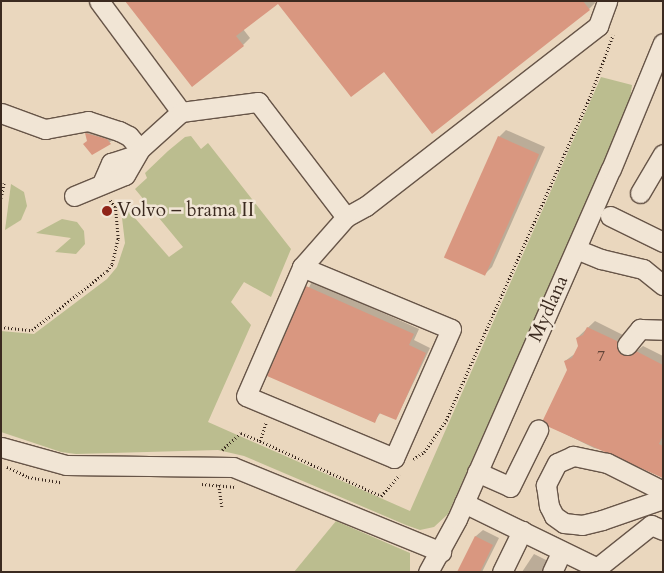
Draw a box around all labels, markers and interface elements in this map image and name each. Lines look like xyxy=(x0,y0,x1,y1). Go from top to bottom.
place label: Volvo – brama II xyxy=(117,200,254,222)
marker: Volvo – brama II xyxy=(101,205,113,217)
street label: Mydlana xyxy=(524,272,574,346)
house number: 7 xyxy=(597,346,605,366)

